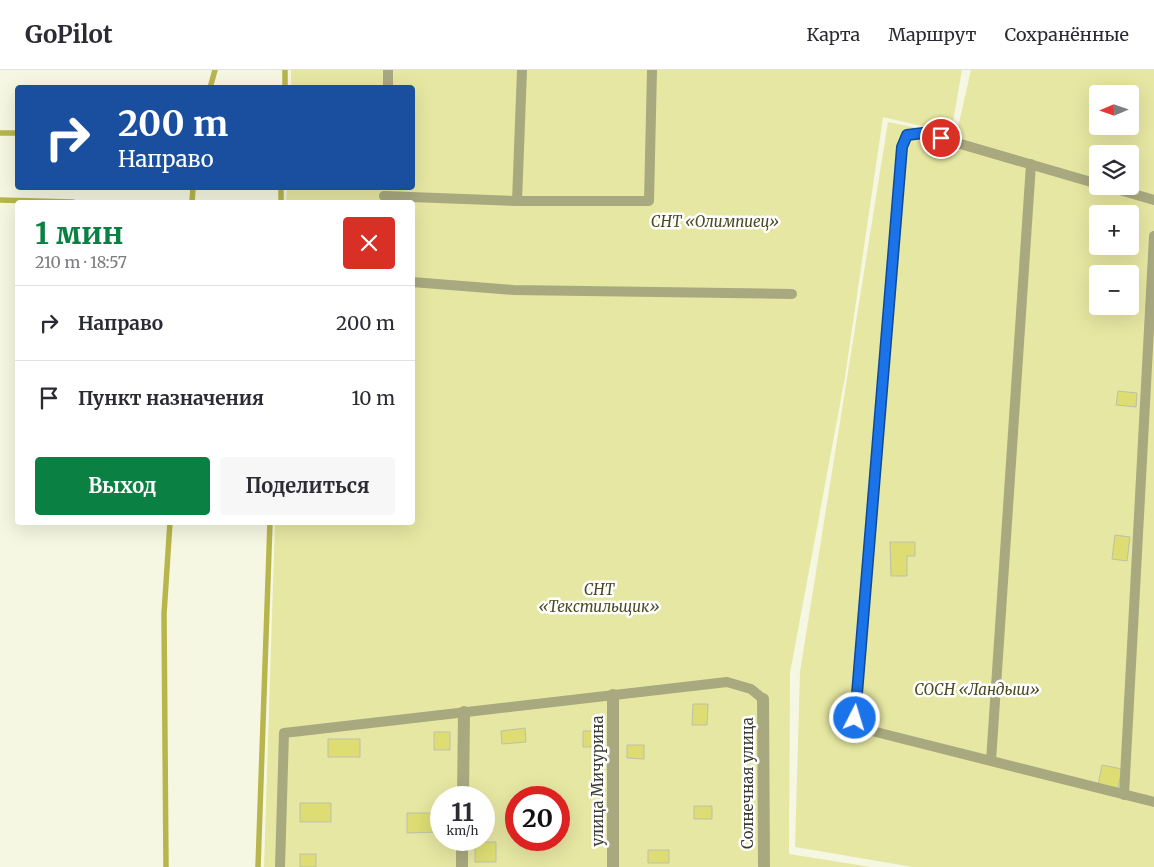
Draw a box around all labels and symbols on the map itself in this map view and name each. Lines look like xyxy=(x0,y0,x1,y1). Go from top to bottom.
north arrow xyxy=(1089,85,1139,135)
pin xyxy=(920,117,962,159)
park label: СНТ «Олимпиец» xyxy=(651,212,779,231)
park label: СНТ «Текстильщик» xyxy=(539,580,659,616)
park label: СОСН «Ландыш» xyxy=(914,680,1040,699)
position arrow xyxy=(828,691,880,743)
street label: улица Мичурина xyxy=(588,716,607,846)
street label: Солнечная улица xyxy=(738,717,757,849)
speed limit sign: 20 xyxy=(505,786,570,851)

